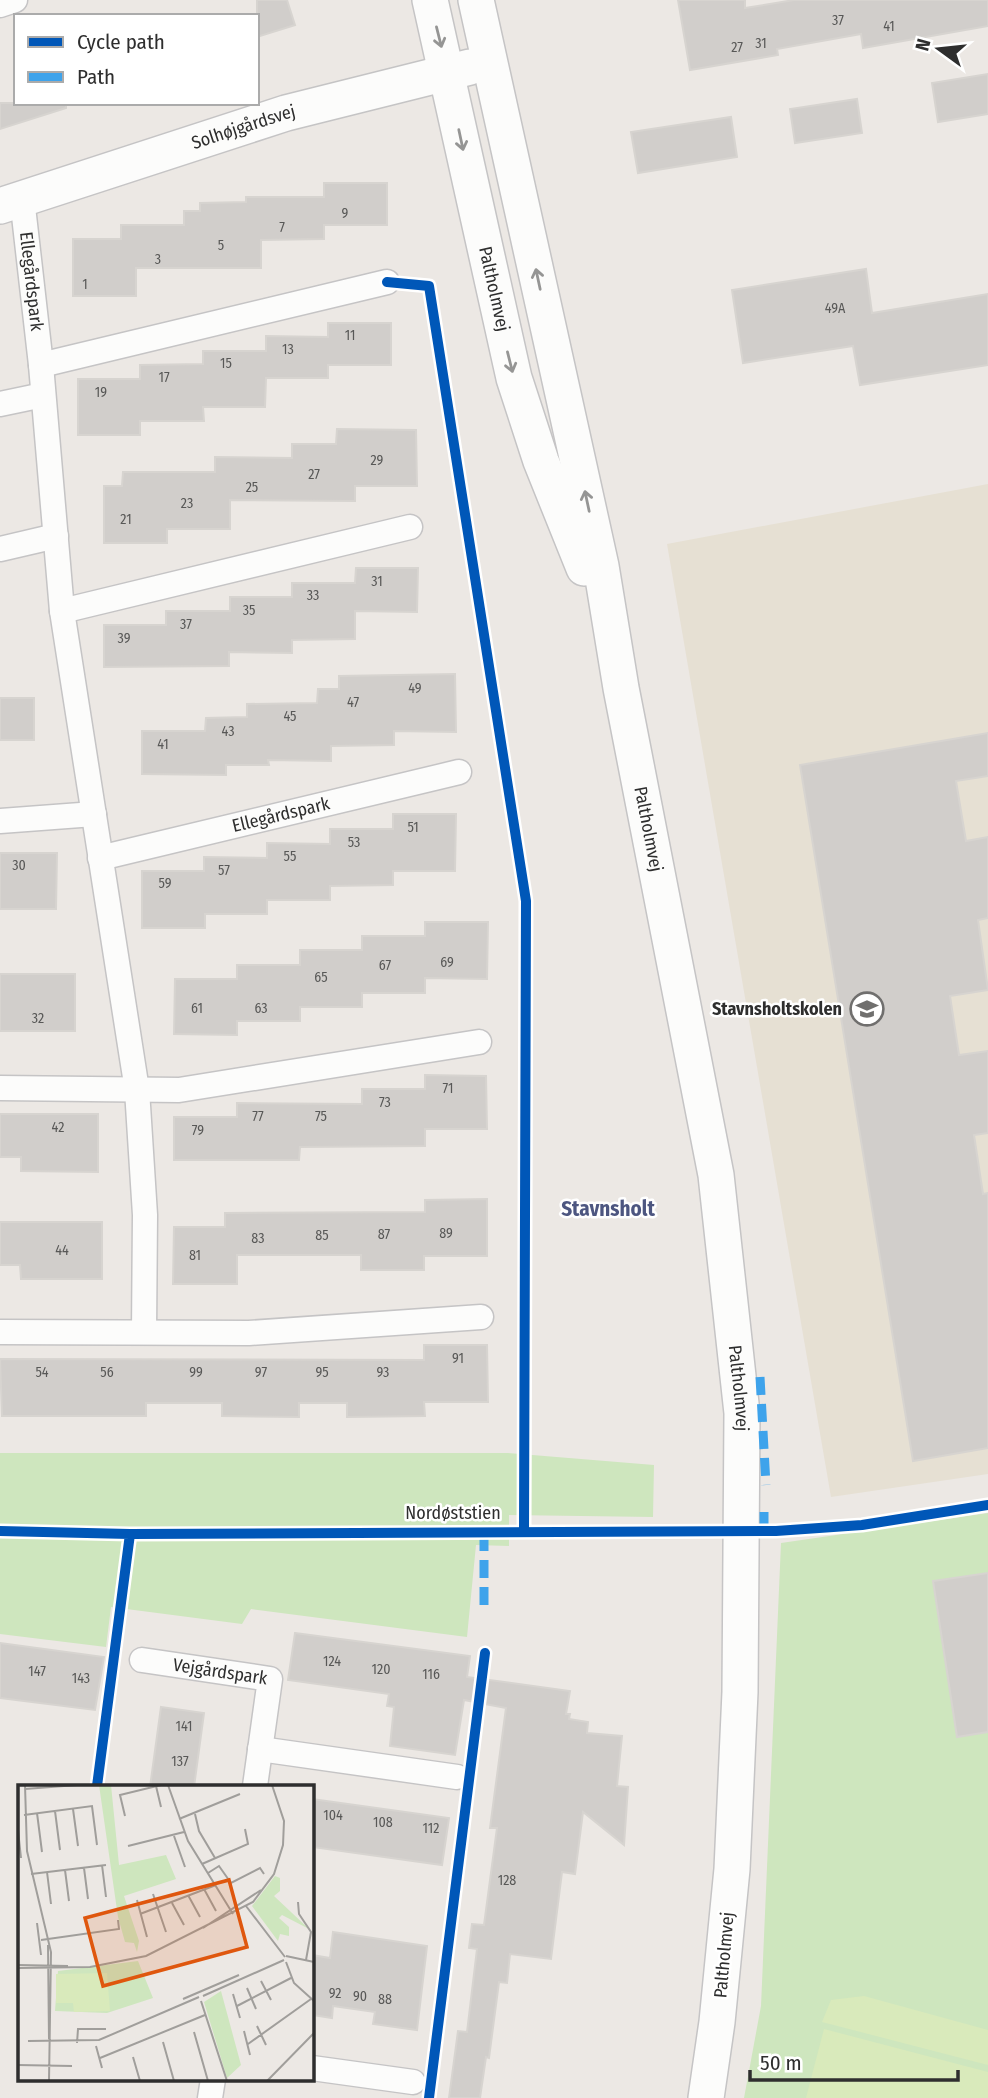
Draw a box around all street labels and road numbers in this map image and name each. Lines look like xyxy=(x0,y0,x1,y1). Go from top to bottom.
street label: Solhøjgårdsvej xyxy=(189,100,298,154)
street label: Ellegårdspark xyxy=(15,231,48,333)
street label: Paltholmvej xyxy=(474,244,514,334)
street label: Paltholmvej xyxy=(629,784,668,874)
street label: Ellegårdspark xyxy=(230,792,333,837)
street label: Paltholmvej xyxy=(724,1344,753,1432)
street label: Nordøststien xyxy=(405,1502,501,1524)
street label: Vejgårdspark xyxy=(171,1654,269,1690)
street label: Paltholmvej xyxy=(709,1911,739,1999)

